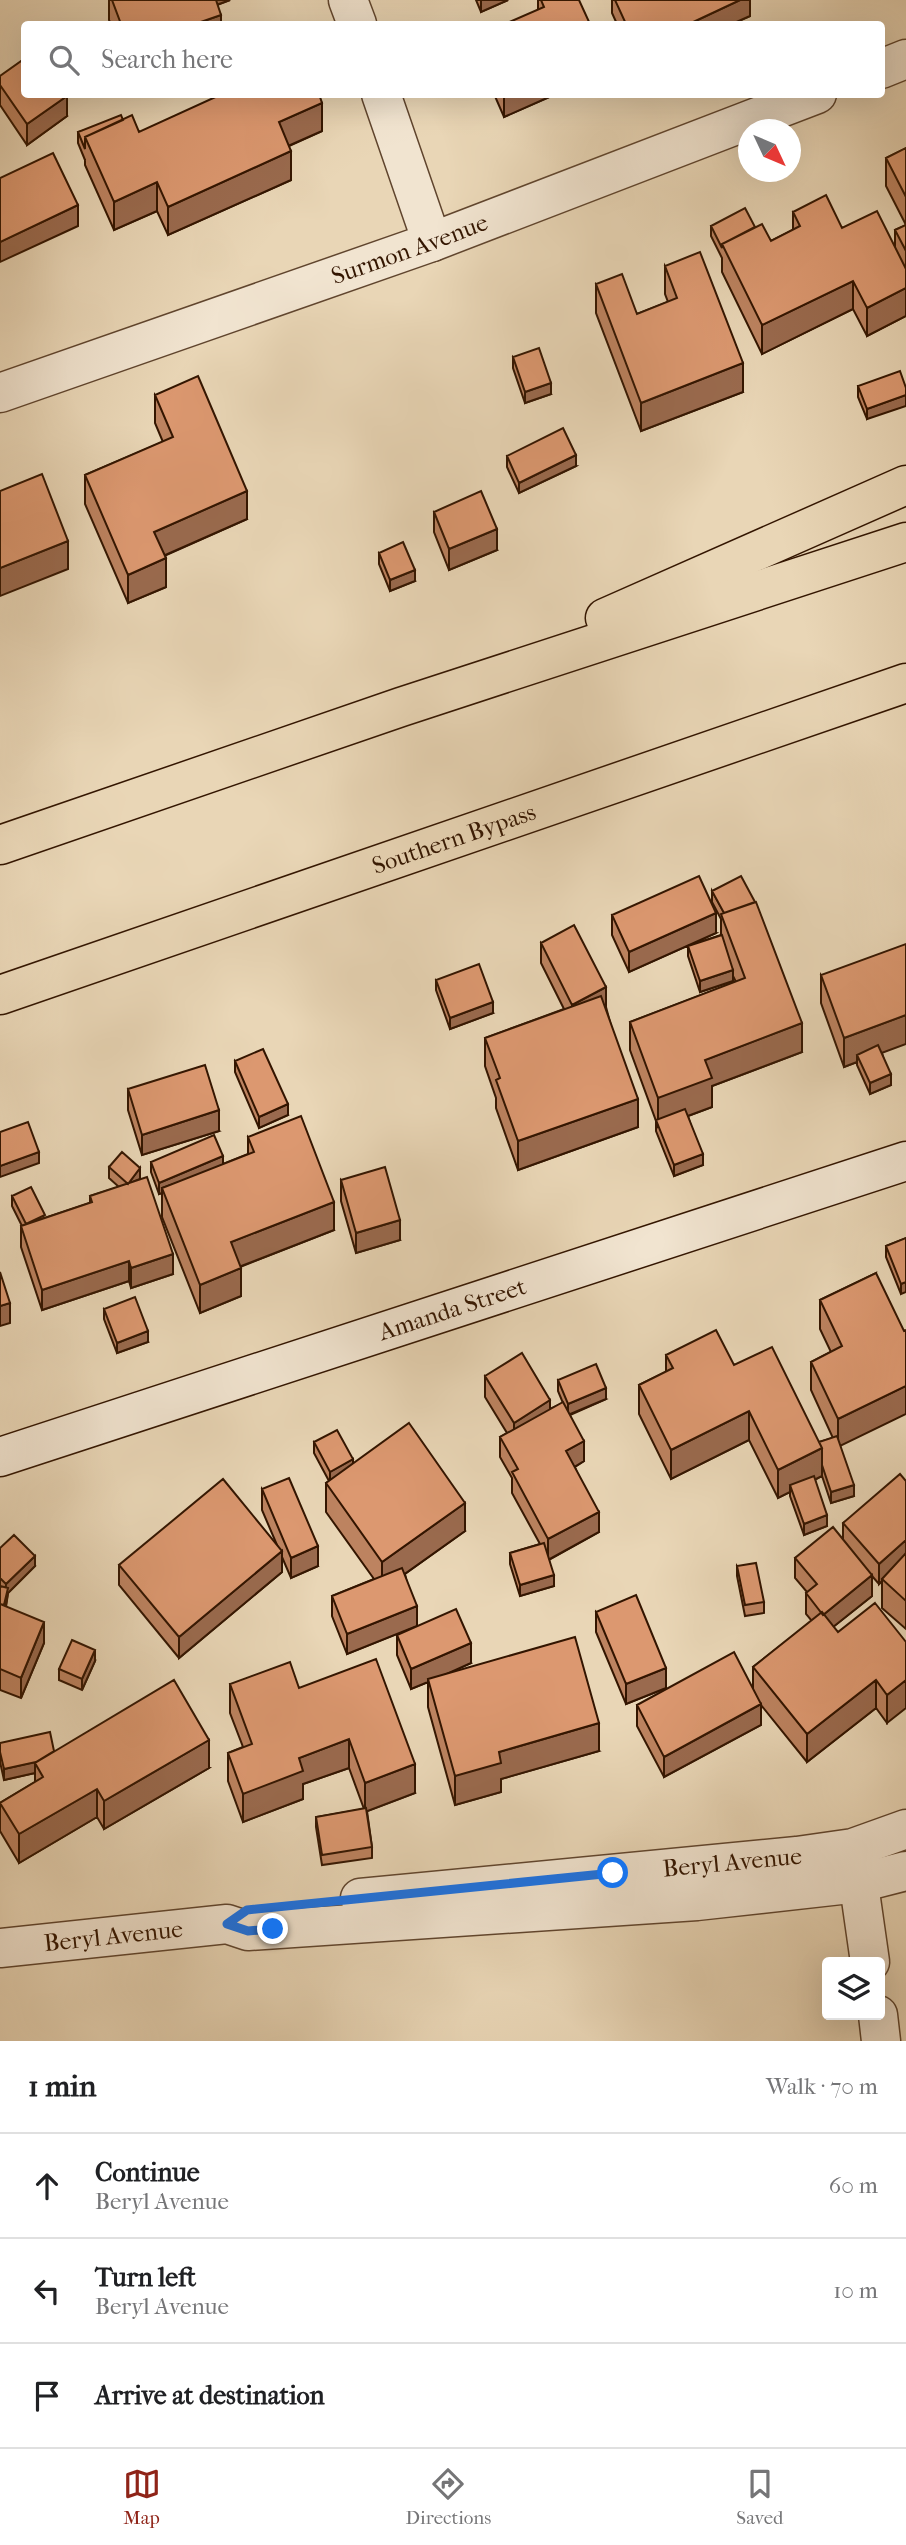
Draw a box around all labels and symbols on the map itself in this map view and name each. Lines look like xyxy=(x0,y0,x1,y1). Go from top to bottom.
north arrow xyxy=(738,119,801,182)
street label: Surmon Avenue xyxy=(327,208,492,290)
street label: Southern Bypass xyxy=(368,798,539,880)
street label: Amanda Street xyxy=(374,1272,530,1347)
street label: Beryl Avenue xyxy=(661,1842,803,1883)
route start xyxy=(597,1857,628,1888)
route end xyxy=(257,1913,288,1944)
street label: Beryl Avenue xyxy=(42,1915,184,1957)

